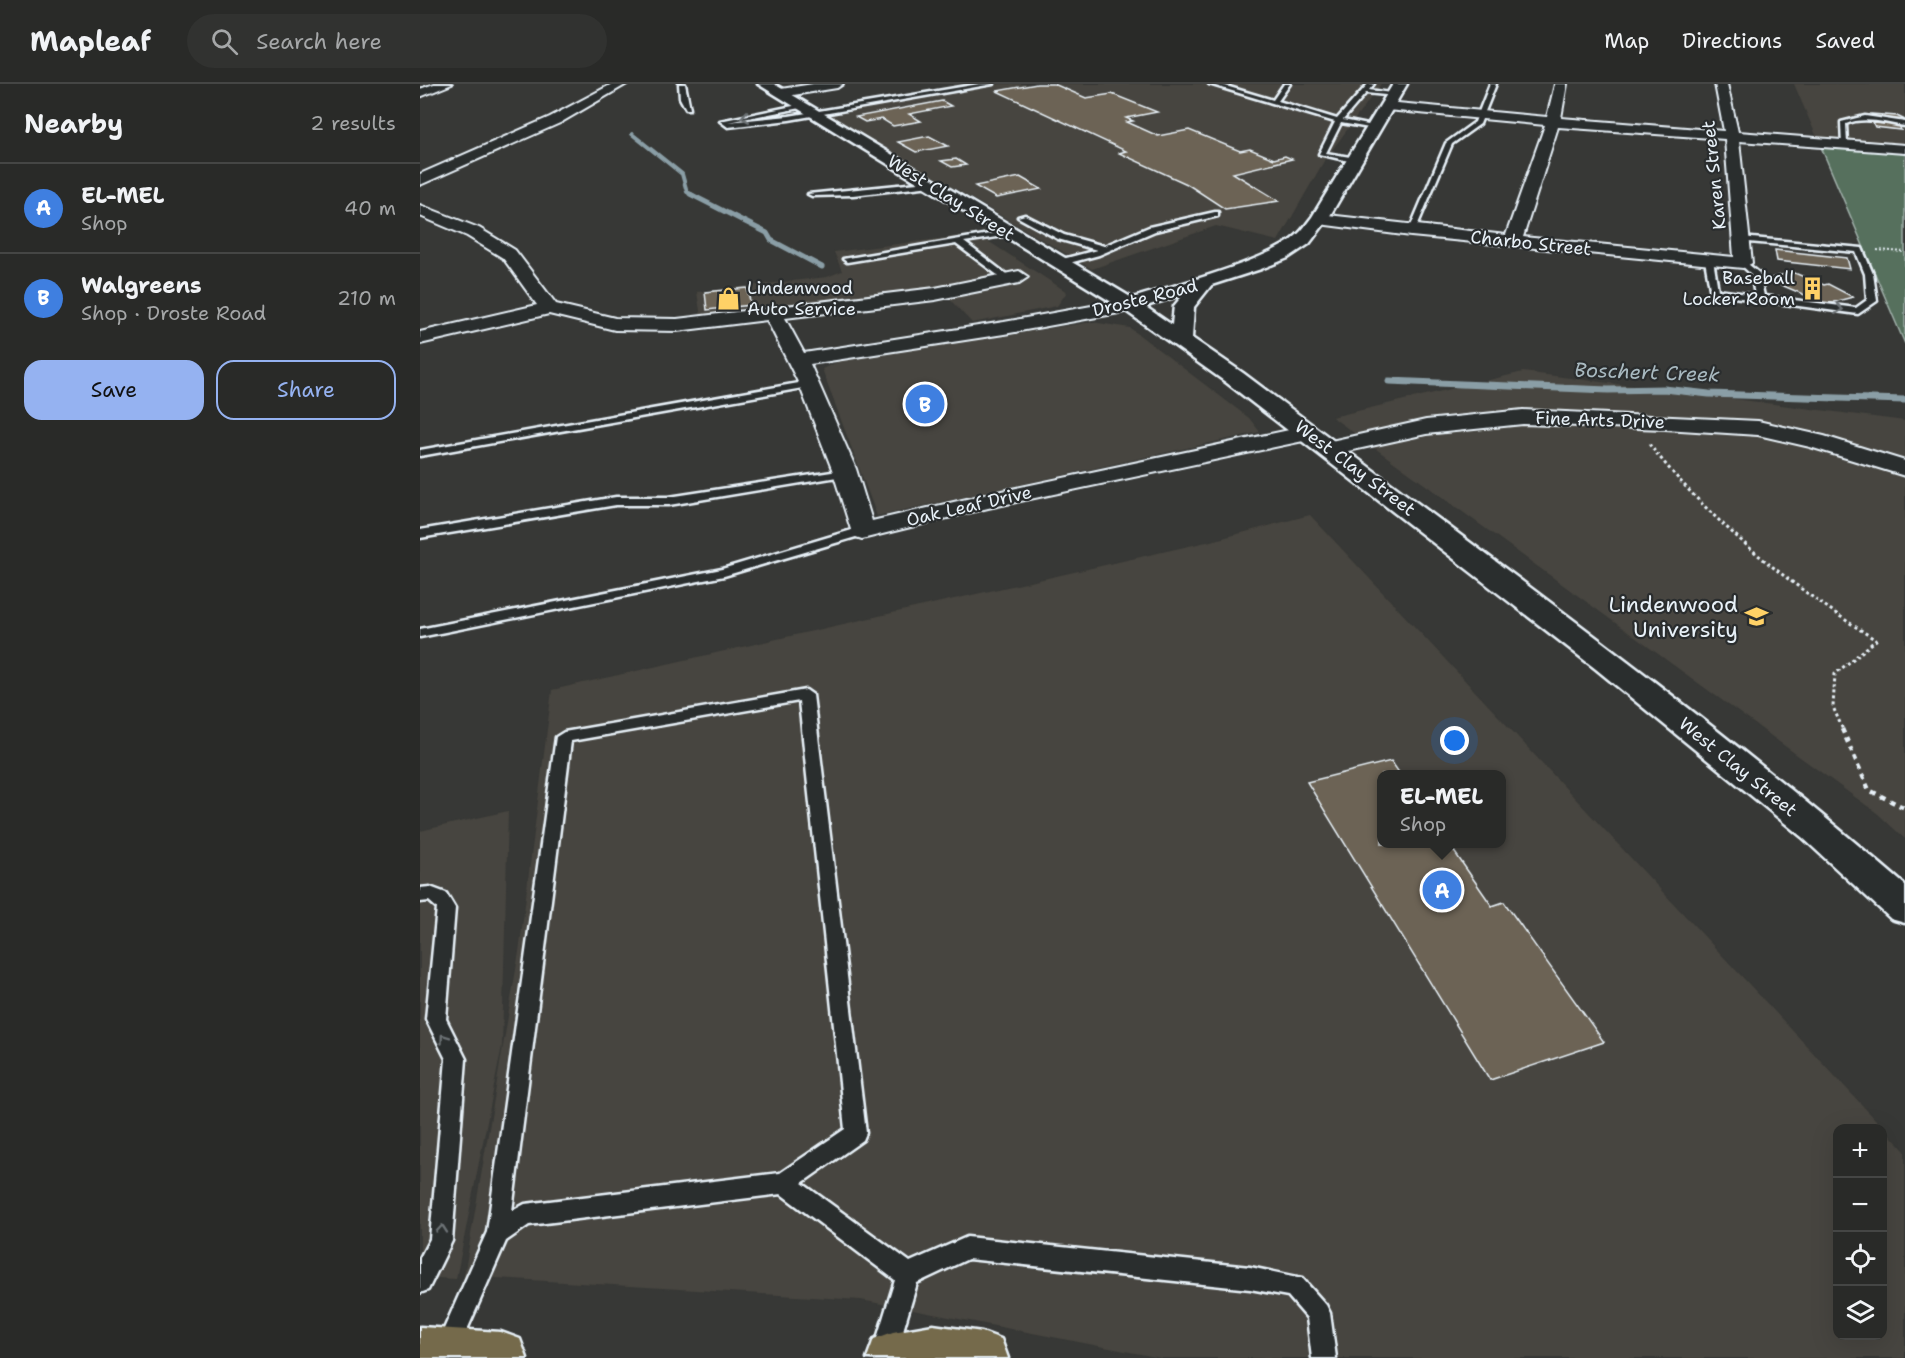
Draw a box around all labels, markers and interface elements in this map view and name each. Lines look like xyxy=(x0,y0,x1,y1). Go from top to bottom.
search box xyxy=(187,14,607,68)
text: Mapleaf xyxy=(30,22,151,60)
icon: search xyxy=(208,25,241,58)
text: Search here xyxy=(256,27,382,56)
text: Map xyxy=(1604,27,1649,55)
text: Directions xyxy=(1682,27,1782,55)
text: Saved xyxy=(1815,27,1875,55)
text: Nearby xyxy=(24,106,123,141)
text: 2 results xyxy=(310,110,396,136)
one-way arrow xyxy=(741,110,751,123)
street label: Karen Street xyxy=(1696,119,1732,231)
street label: West Clay Street xyxy=(883,149,1019,247)
text: EL-MEL xyxy=(81,181,164,210)
text: A xyxy=(36,195,51,221)
text: 40 m xyxy=(344,195,396,221)
text: Shop xyxy=(81,210,128,236)
street label: Charbo Street xyxy=(1469,225,1593,261)
place label: Baseball Locker Room xyxy=(1683,266,1796,311)
text: Walgreens xyxy=(81,271,202,300)
street label: Droste Road xyxy=(1090,273,1200,323)
building icon: Baseball Locker Room xyxy=(1800,275,1826,301)
place label: Lindenwood Auto Service xyxy=(747,276,856,321)
text: B xyxy=(37,285,50,311)
text: 210 m xyxy=(337,285,396,311)
shop icon: Lindenwood Auto Service xyxy=(716,285,742,311)
text: Shop · Droste Road xyxy=(81,300,266,326)
one-way arrow xyxy=(1834,302,1843,314)
water label: Boschert Creek xyxy=(1574,356,1721,388)
button: Save xyxy=(24,360,204,420)
button: Share xyxy=(216,360,396,420)
pin: B xyxy=(906,382,944,426)
street label: Fine Arts Drive xyxy=(1535,406,1665,434)
street label: West Clay Street xyxy=(1290,415,1421,522)
street label: Oak Leaf Drive xyxy=(904,480,1034,532)
place label: Lindenwood University xyxy=(1608,590,1738,644)
school or university icon: Lindenwood University xyxy=(1743,604,1769,630)
street label: West Clay Street xyxy=(1674,712,1802,822)
your location xyxy=(1440,726,1469,755)
popup xyxy=(1377,770,1506,848)
text: EL-MEL xyxy=(1400,782,1483,811)
text: Shop xyxy=(1400,811,1446,837)
pin: A xyxy=(1422,868,1462,912)
one-way arrow xyxy=(440,1033,451,1044)
map controls xyxy=(1833,1124,1887,1340)
button: + xyxy=(1833,1124,1887,1178)
button: − xyxy=(1833,1178,1887,1232)
one-way arrow xyxy=(435,1224,448,1233)
button: locate xyxy=(1833,1232,1887,1286)
button: layers xyxy=(1833,1286,1887,1340)

